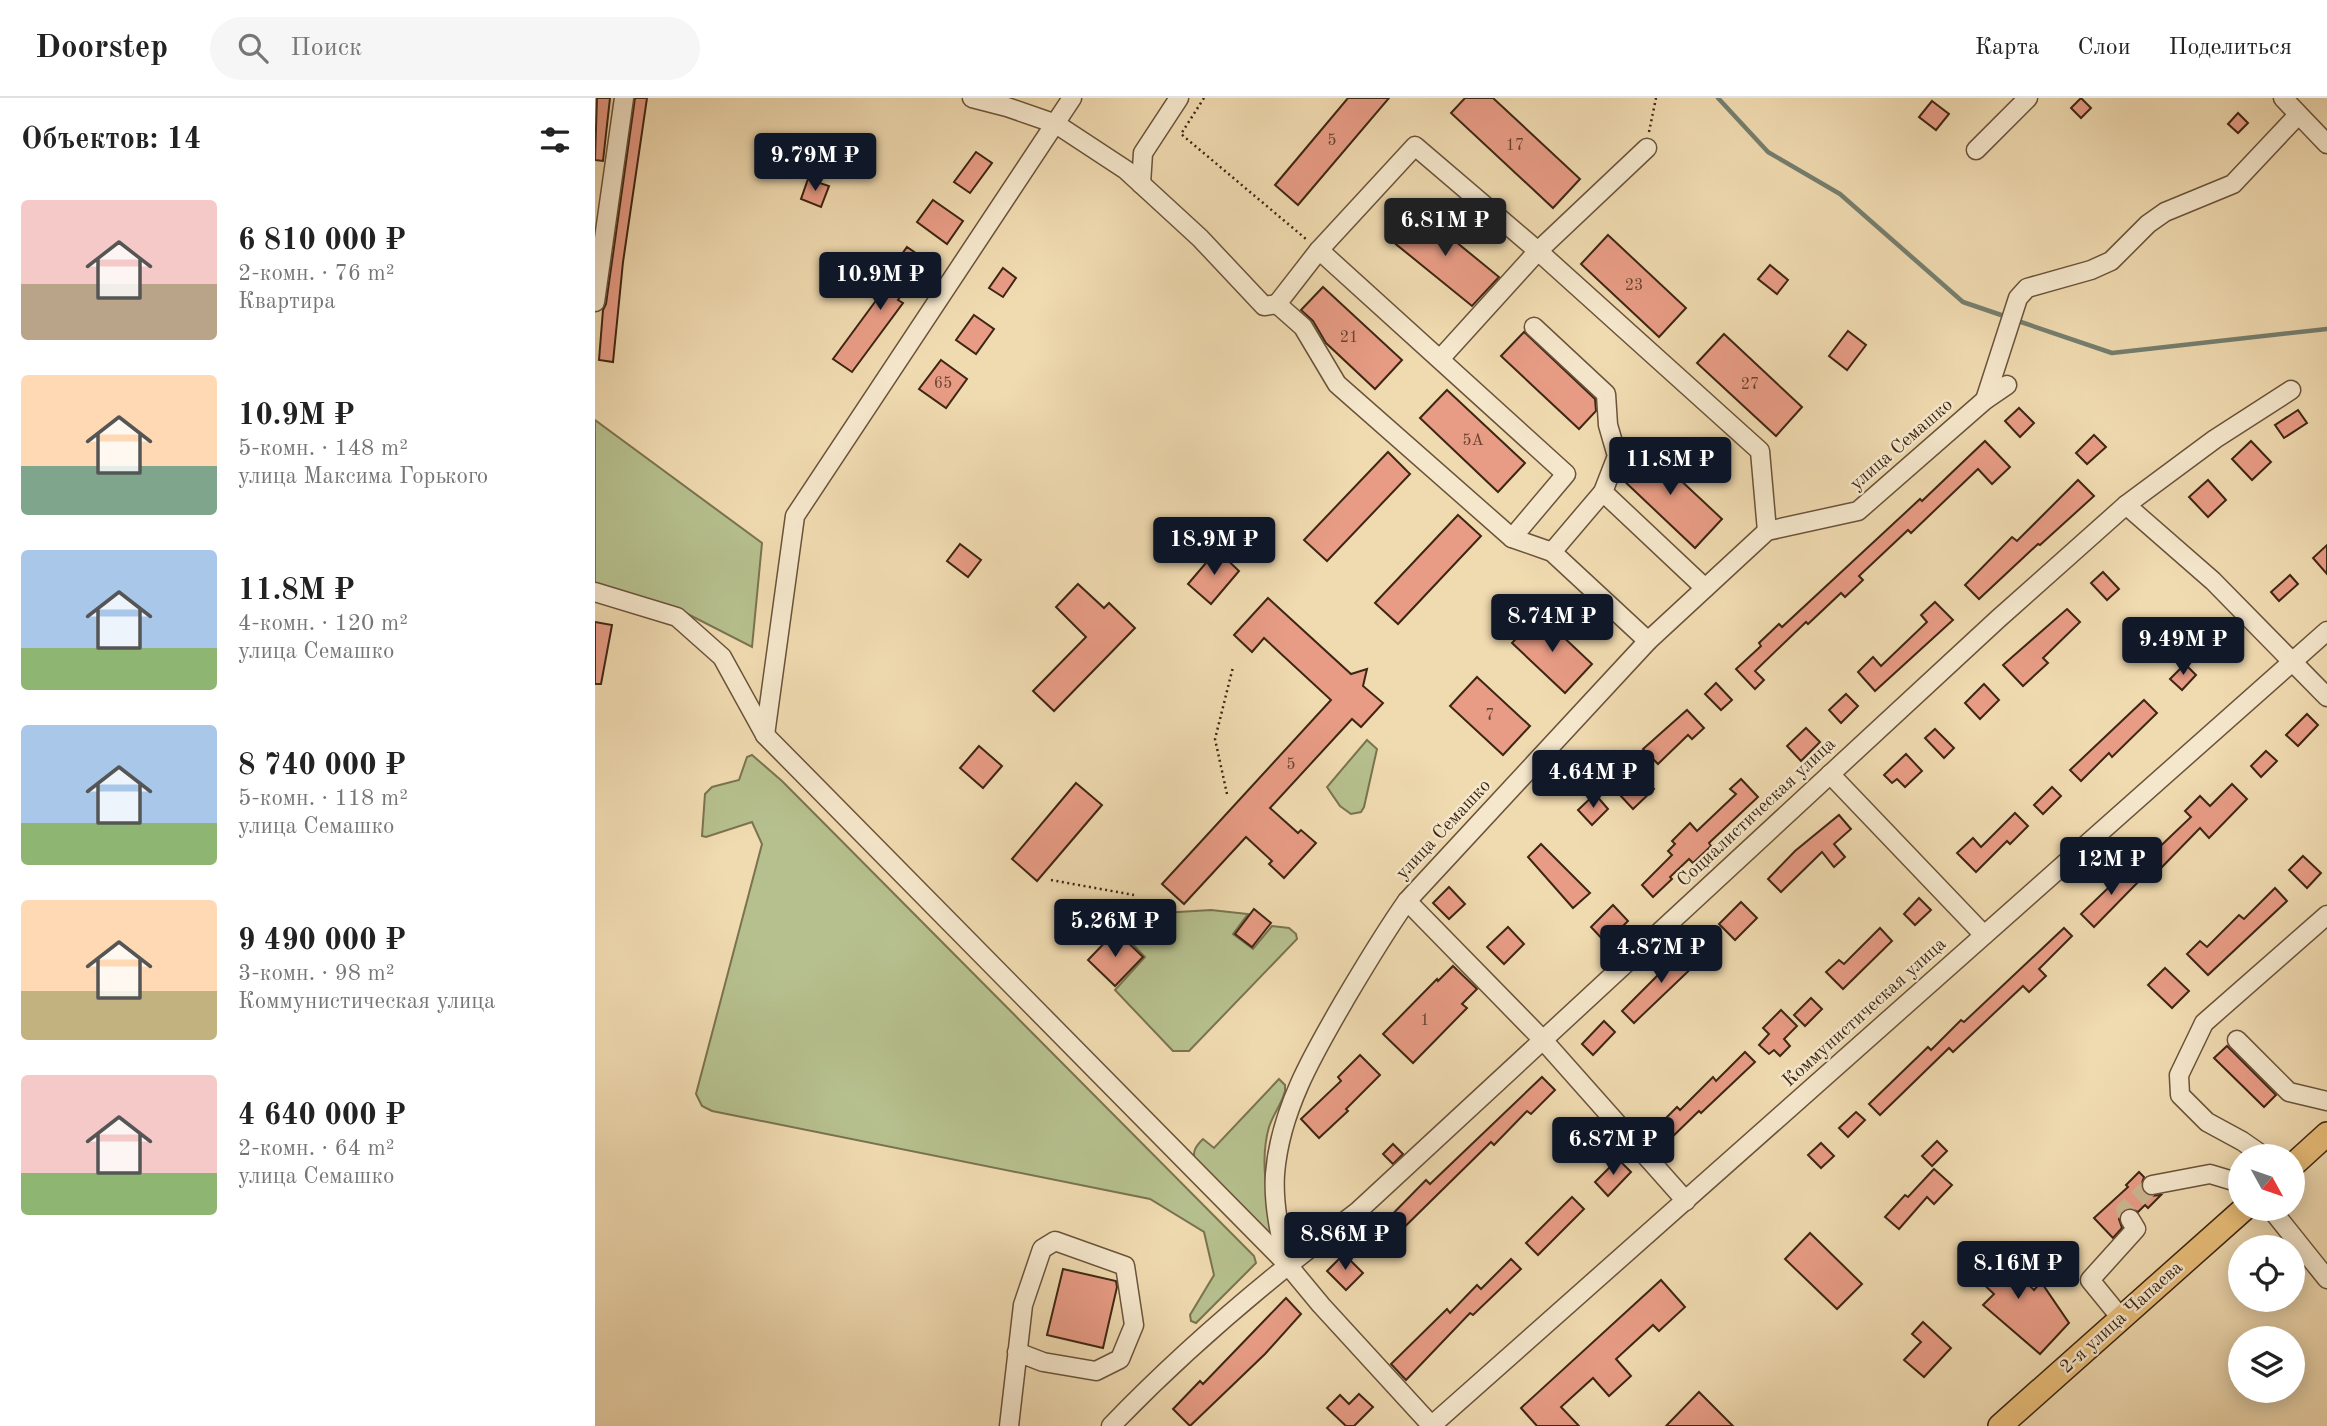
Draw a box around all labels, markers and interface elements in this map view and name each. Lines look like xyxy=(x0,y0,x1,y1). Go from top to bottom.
search box xyxy=(210,17,700,80)
icon: search xyxy=(234,29,272,67)
text: Doorstep xyxy=(35,32,168,65)
text: Поиск xyxy=(290,35,362,61)
text: Карта xyxy=(1975,36,2040,60)
text: Слои xyxy=(2078,36,2131,60)
text: Поделиться xyxy=(2169,36,2292,60)
icon: filters xyxy=(536,121,574,159)
text: Объектов: 14 xyxy=(21,125,201,155)
house number: 5 xyxy=(1327,133,1337,149)
pin: 9.79M ₽ xyxy=(750,134,880,193)
house number: 17 xyxy=(1506,138,1524,154)
text: 9.79M ₽ xyxy=(770,144,860,167)
pin: 6.81M ₽ xyxy=(1380,198,1510,258)
text: 6.81M ₽ xyxy=(1400,209,1490,232)
text: 6 810 000 ₽ xyxy=(238,226,406,256)
icon: home xyxy=(77,228,161,312)
pin: 10.9M ₽ xyxy=(815,252,945,312)
text: 2-комн. · 76 m² xyxy=(238,262,395,285)
text: 10.9M ₽ xyxy=(835,263,925,286)
house number: 23 xyxy=(1625,278,1643,294)
text: Квартира xyxy=(238,290,336,313)
house number: 21 xyxy=(1340,330,1358,346)
house number: 65 xyxy=(934,376,952,392)
house number: 27 xyxy=(1741,377,1759,393)
street label: улица Семашко xyxy=(1847,395,1957,495)
text: 10.9M ₽ xyxy=(238,401,355,431)
icon: home xyxy=(77,403,161,487)
house number: 5А xyxy=(1462,433,1484,449)
text: 5-комн. · 148 m² xyxy=(238,437,408,460)
pin: 11.8M ₽ xyxy=(1605,438,1735,497)
text: 11.8M ₽ xyxy=(1625,448,1715,471)
text: улица Максима Горького xyxy=(238,465,488,488)
pin: 18.9M ₽ xyxy=(1149,518,1279,577)
text: 18.9M ₽ xyxy=(1169,528,1259,551)
text: 11.8M ₽ xyxy=(238,576,355,606)
icon: home xyxy=(77,578,161,662)
pin: 8.74M ₽ xyxy=(1487,594,1617,654)
text: 8.74M ₽ xyxy=(1507,605,1597,628)
text: 4-комн. · 120 m² xyxy=(238,612,408,635)
pin: 9.49M ₽ xyxy=(2118,618,2248,677)
text: 9.49M ₽ xyxy=(2138,628,2228,651)
text: улица Семашко xyxy=(238,640,394,663)
house number: 7 xyxy=(1485,708,1495,724)
street label: Социалистическая улица xyxy=(1674,734,1840,891)
pin: 4.64M ₽ xyxy=(1528,750,1658,810)
text: 8 740 000 ₽ xyxy=(238,751,406,781)
icon: home xyxy=(77,753,161,837)
house number: 5 xyxy=(1286,757,1296,773)
text: 4.64M ₽ xyxy=(1548,761,1638,784)
street label: улица Семашко xyxy=(1393,776,1495,884)
text: 5-комн. · 118 m² xyxy=(238,787,408,810)
text: улица Семашко xyxy=(238,815,394,838)
pin: 12M ₽ xyxy=(2062,838,2160,897)
text: 12M ₽ xyxy=(2076,848,2146,871)
pin: 5.26M ₽ xyxy=(1050,900,1180,959)
text: 5.26M ₽ xyxy=(1070,910,1160,933)
text: 9 490 000 ₽ xyxy=(238,926,406,956)
pin: 4.87M ₽ xyxy=(1596,926,1726,985)
icon: home xyxy=(77,928,161,1012)
street label: Коммунистическая улица xyxy=(1780,934,1951,1091)
text: 4.87M ₽ xyxy=(1616,936,1706,959)
text: 3-комн. · 98 m² xyxy=(238,962,395,985)
text: Коммунистическая улица xyxy=(238,990,495,1013)
house number: 1 xyxy=(1420,1013,1430,1029)
text: 4 640 000 ₽ xyxy=(238,1101,406,1131)
icon: home xyxy=(77,1103,161,1187)
pin: 6.87M ₽ xyxy=(1548,1118,1678,1177)
text: 6.87M ₽ xyxy=(1568,1128,1658,1151)
text: 2-комн. · 64 m² xyxy=(238,1137,395,1160)
north arrow xyxy=(2228,1144,2305,1222)
map controls xyxy=(2228,1144,2305,1403)
text: улица Семашко xyxy=(238,1165,394,1188)
pin: 8.86M ₽ xyxy=(1280,1212,1410,1272)
text: 8.86M ₽ xyxy=(1300,1223,1390,1246)
button: locate xyxy=(2228,1235,2305,1312)
pin: 8.16M ₽ xyxy=(1953,1242,2083,1301)
text: 8.16M ₽ xyxy=(1973,1252,2063,1275)
street label: 2-я улица Чапаева xyxy=(2057,1258,2187,1378)
button: layers xyxy=(2228,1326,2305,1403)

